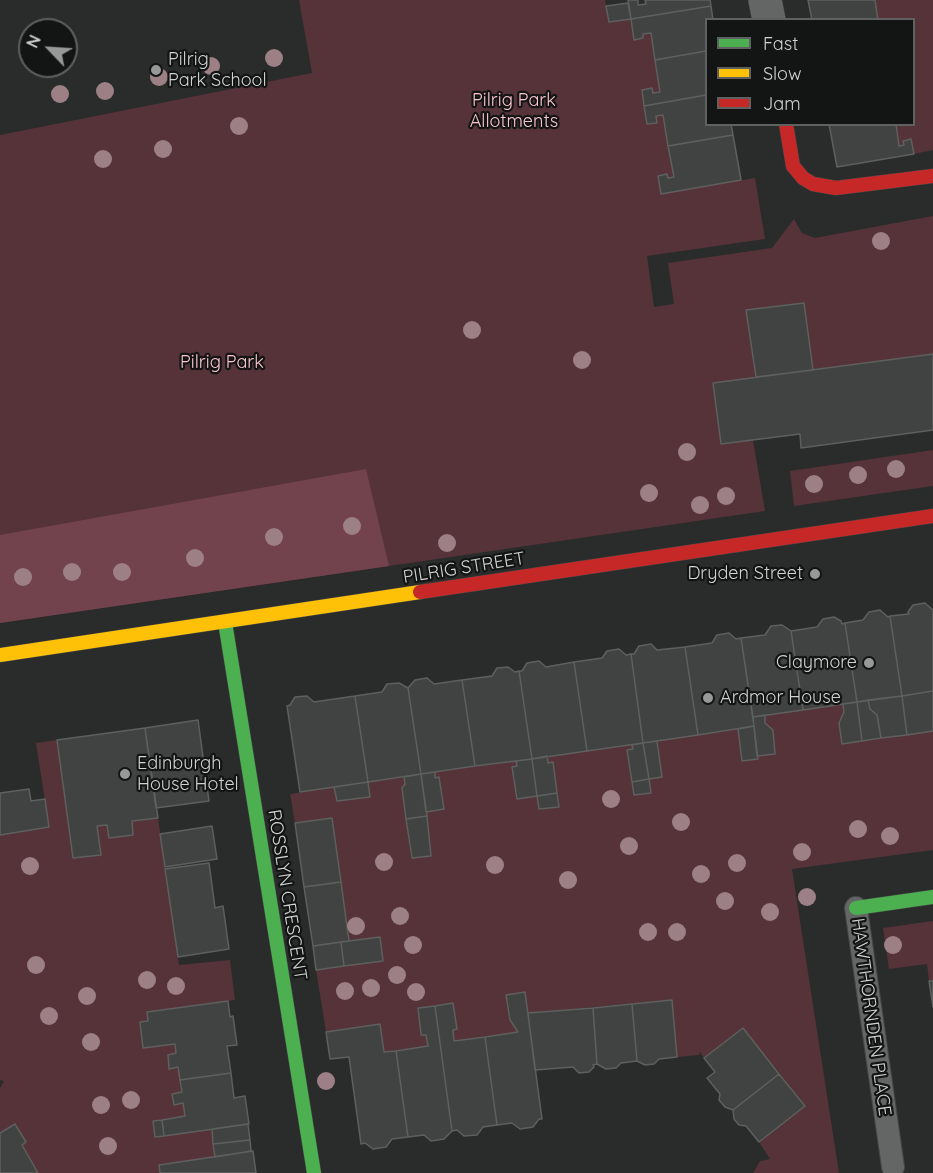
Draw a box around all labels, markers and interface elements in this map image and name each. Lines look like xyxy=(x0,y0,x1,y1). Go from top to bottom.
north arrow xyxy=(18,18,78,78)
legend xyxy=(705,18,915,126)
text: N xyxy=(22,32,45,51)
text: Fast xyxy=(763,32,798,55)
place label: Pilrig Park School xyxy=(168,49,267,92)
text: Slow xyxy=(763,62,801,85)
marker: Pilrig Park School xyxy=(149,63,163,77)
park label: Pilrig Park Allotments xyxy=(470,90,558,132)
text: Jam xyxy=(763,92,801,115)
park label: Pilrig Park xyxy=(180,352,264,374)
street label: PILRIG STREET xyxy=(401,548,527,588)
place label: Dryden Street xyxy=(687,563,803,585)
marker: Dryden Street xyxy=(808,567,822,581)
place label: Claymore xyxy=(776,652,857,674)
marker: Claymore xyxy=(862,656,876,670)
place label: Ardmor House xyxy=(720,687,841,709)
marker: Ardmor House xyxy=(701,691,715,705)
place label: Edinburgh House Hotel xyxy=(137,753,239,795)
marker: Edinburgh House Hotel xyxy=(118,767,132,781)
street label: ROSSLYN CRESCENT xyxy=(263,808,311,982)
street label: HAWTHORNDEN PLACE xyxy=(846,917,896,1117)

